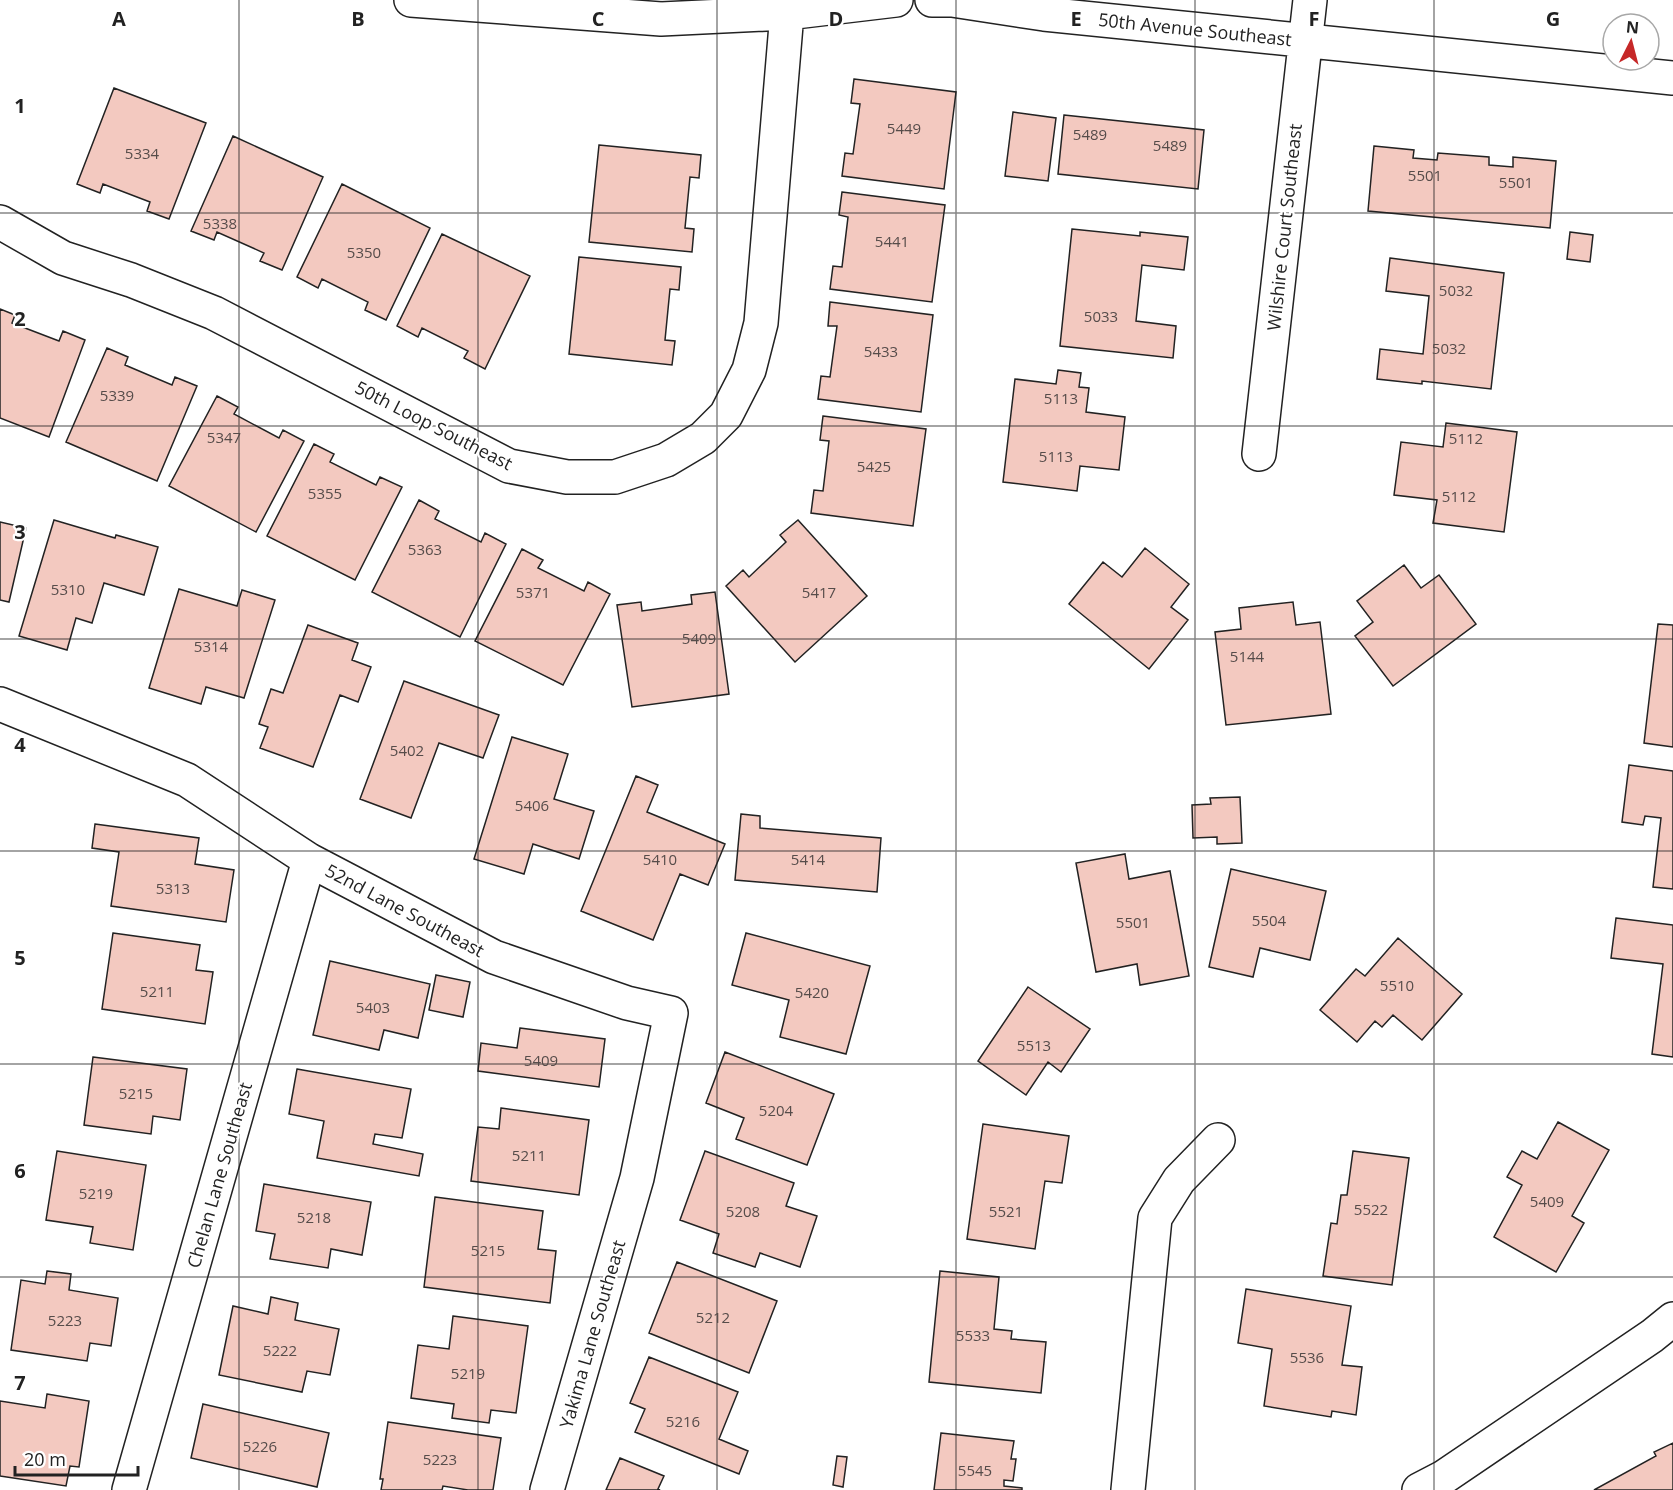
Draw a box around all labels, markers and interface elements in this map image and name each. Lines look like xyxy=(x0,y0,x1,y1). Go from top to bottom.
text: A xyxy=(112,5,126,32)
text: B xyxy=(351,5,365,32)
text: C xyxy=(592,5,605,32)
text: D xyxy=(829,5,843,32)
text: E xyxy=(1070,5,1082,32)
text: F xyxy=(1309,5,1319,32)
text: G xyxy=(1546,5,1560,32)
street label: 50th Avenue Southeast xyxy=(1097,7,1293,51)
north arrow xyxy=(1601,12,1661,72)
text: N xyxy=(1625,15,1640,39)
text: 1 xyxy=(14,92,26,119)
house number: 5449 xyxy=(887,118,921,138)
street label: Wilshire Court Southeast xyxy=(1261,122,1307,332)
house number: 5489 xyxy=(1073,124,1107,144)
house number: 5489 xyxy=(1153,135,1187,155)
house number: 5334 xyxy=(125,143,160,163)
house number: 5501 xyxy=(1408,165,1442,185)
house number: 5501 xyxy=(1499,172,1533,192)
house number: 5338 xyxy=(203,213,237,233)
house number: 5441 xyxy=(875,231,909,251)
house number: 5350 xyxy=(347,242,381,262)
house number: 5032 xyxy=(1439,280,1473,300)
text: 2 xyxy=(14,305,26,332)
house number: 5033 xyxy=(1084,306,1118,326)
house number: 5032 xyxy=(1432,338,1466,358)
house number: 5433 xyxy=(864,341,898,361)
street label: 50th Loop Southeast xyxy=(351,375,517,475)
house number: 5339 xyxy=(100,385,134,405)
house number: 5113 xyxy=(1044,388,1078,408)
house number: 5347 xyxy=(207,427,241,447)
house number: 5112 xyxy=(1449,428,1483,448)
house number: 5113 xyxy=(1039,446,1073,466)
house number: 5425 xyxy=(857,456,891,476)
house number: 5355 xyxy=(308,483,342,503)
house number: 5112 xyxy=(1442,486,1476,506)
text: 3 xyxy=(14,518,26,545)
house number: 5363 xyxy=(408,539,442,559)
house number: 5310 xyxy=(51,579,85,599)
house number: 5371 xyxy=(516,582,550,602)
house number: 5417 xyxy=(802,582,836,602)
house number: 5409 xyxy=(682,628,716,648)
house number: 5314 xyxy=(194,636,229,656)
house number: 5144 xyxy=(1230,646,1265,666)
text: 4 xyxy=(14,731,26,758)
house number: 5402 xyxy=(390,740,424,760)
house number: 5406 xyxy=(515,795,549,815)
house number: 5410 xyxy=(643,849,677,869)
house number: 5414 xyxy=(791,849,826,869)
street label: 52nd Lane Southeast xyxy=(321,858,489,962)
house number: 5313 xyxy=(156,878,190,898)
house number: 5504 xyxy=(1252,910,1287,930)
house number: 5501 xyxy=(1116,912,1150,932)
text: 5 xyxy=(14,944,26,971)
house number: 5510 xyxy=(1380,975,1414,995)
house number: 5211 xyxy=(140,981,174,1001)
house number: 5420 xyxy=(795,982,829,1002)
house number: 5403 xyxy=(356,997,390,1017)
house number: 5513 xyxy=(1017,1035,1051,1055)
house number: 5409 xyxy=(524,1050,558,1070)
street label: Chelan Lane Southeast xyxy=(181,1079,257,1271)
house number: 5215 xyxy=(119,1083,153,1103)
house number: 5204 xyxy=(759,1100,794,1120)
house number: 5211 xyxy=(512,1145,546,1165)
text: 6 xyxy=(14,1157,26,1184)
house number: 5219 xyxy=(79,1183,113,1203)
house number: 5409 xyxy=(1530,1191,1564,1211)
house number: 5522 xyxy=(1354,1199,1388,1219)
house number: 5208 xyxy=(726,1201,760,1221)
house number: 5521 xyxy=(989,1201,1023,1221)
house number: 5218 xyxy=(297,1207,331,1227)
street label: Yakima Lane Southeast xyxy=(554,1237,630,1431)
house number: 5215 xyxy=(471,1240,505,1260)
house number: 5212 xyxy=(696,1307,730,1327)
house number: 5223 xyxy=(48,1310,82,1330)
house number: 5533 xyxy=(956,1325,990,1345)
house number: 5222 xyxy=(263,1340,297,1360)
house number: 5536 xyxy=(1290,1347,1324,1367)
house number: 5219 xyxy=(451,1363,485,1383)
text: 7 xyxy=(14,1369,26,1396)
house number: 5216 xyxy=(666,1411,700,1431)
house number: 5226 xyxy=(243,1436,277,1456)
scale bar xyxy=(15,1439,138,1477)
text: 20 m xyxy=(24,1447,66,1471)
house number: 5223 xyxy=(423,1449,457,1469)
house number: 5545 xyxy=(958,1460,992,1480)

